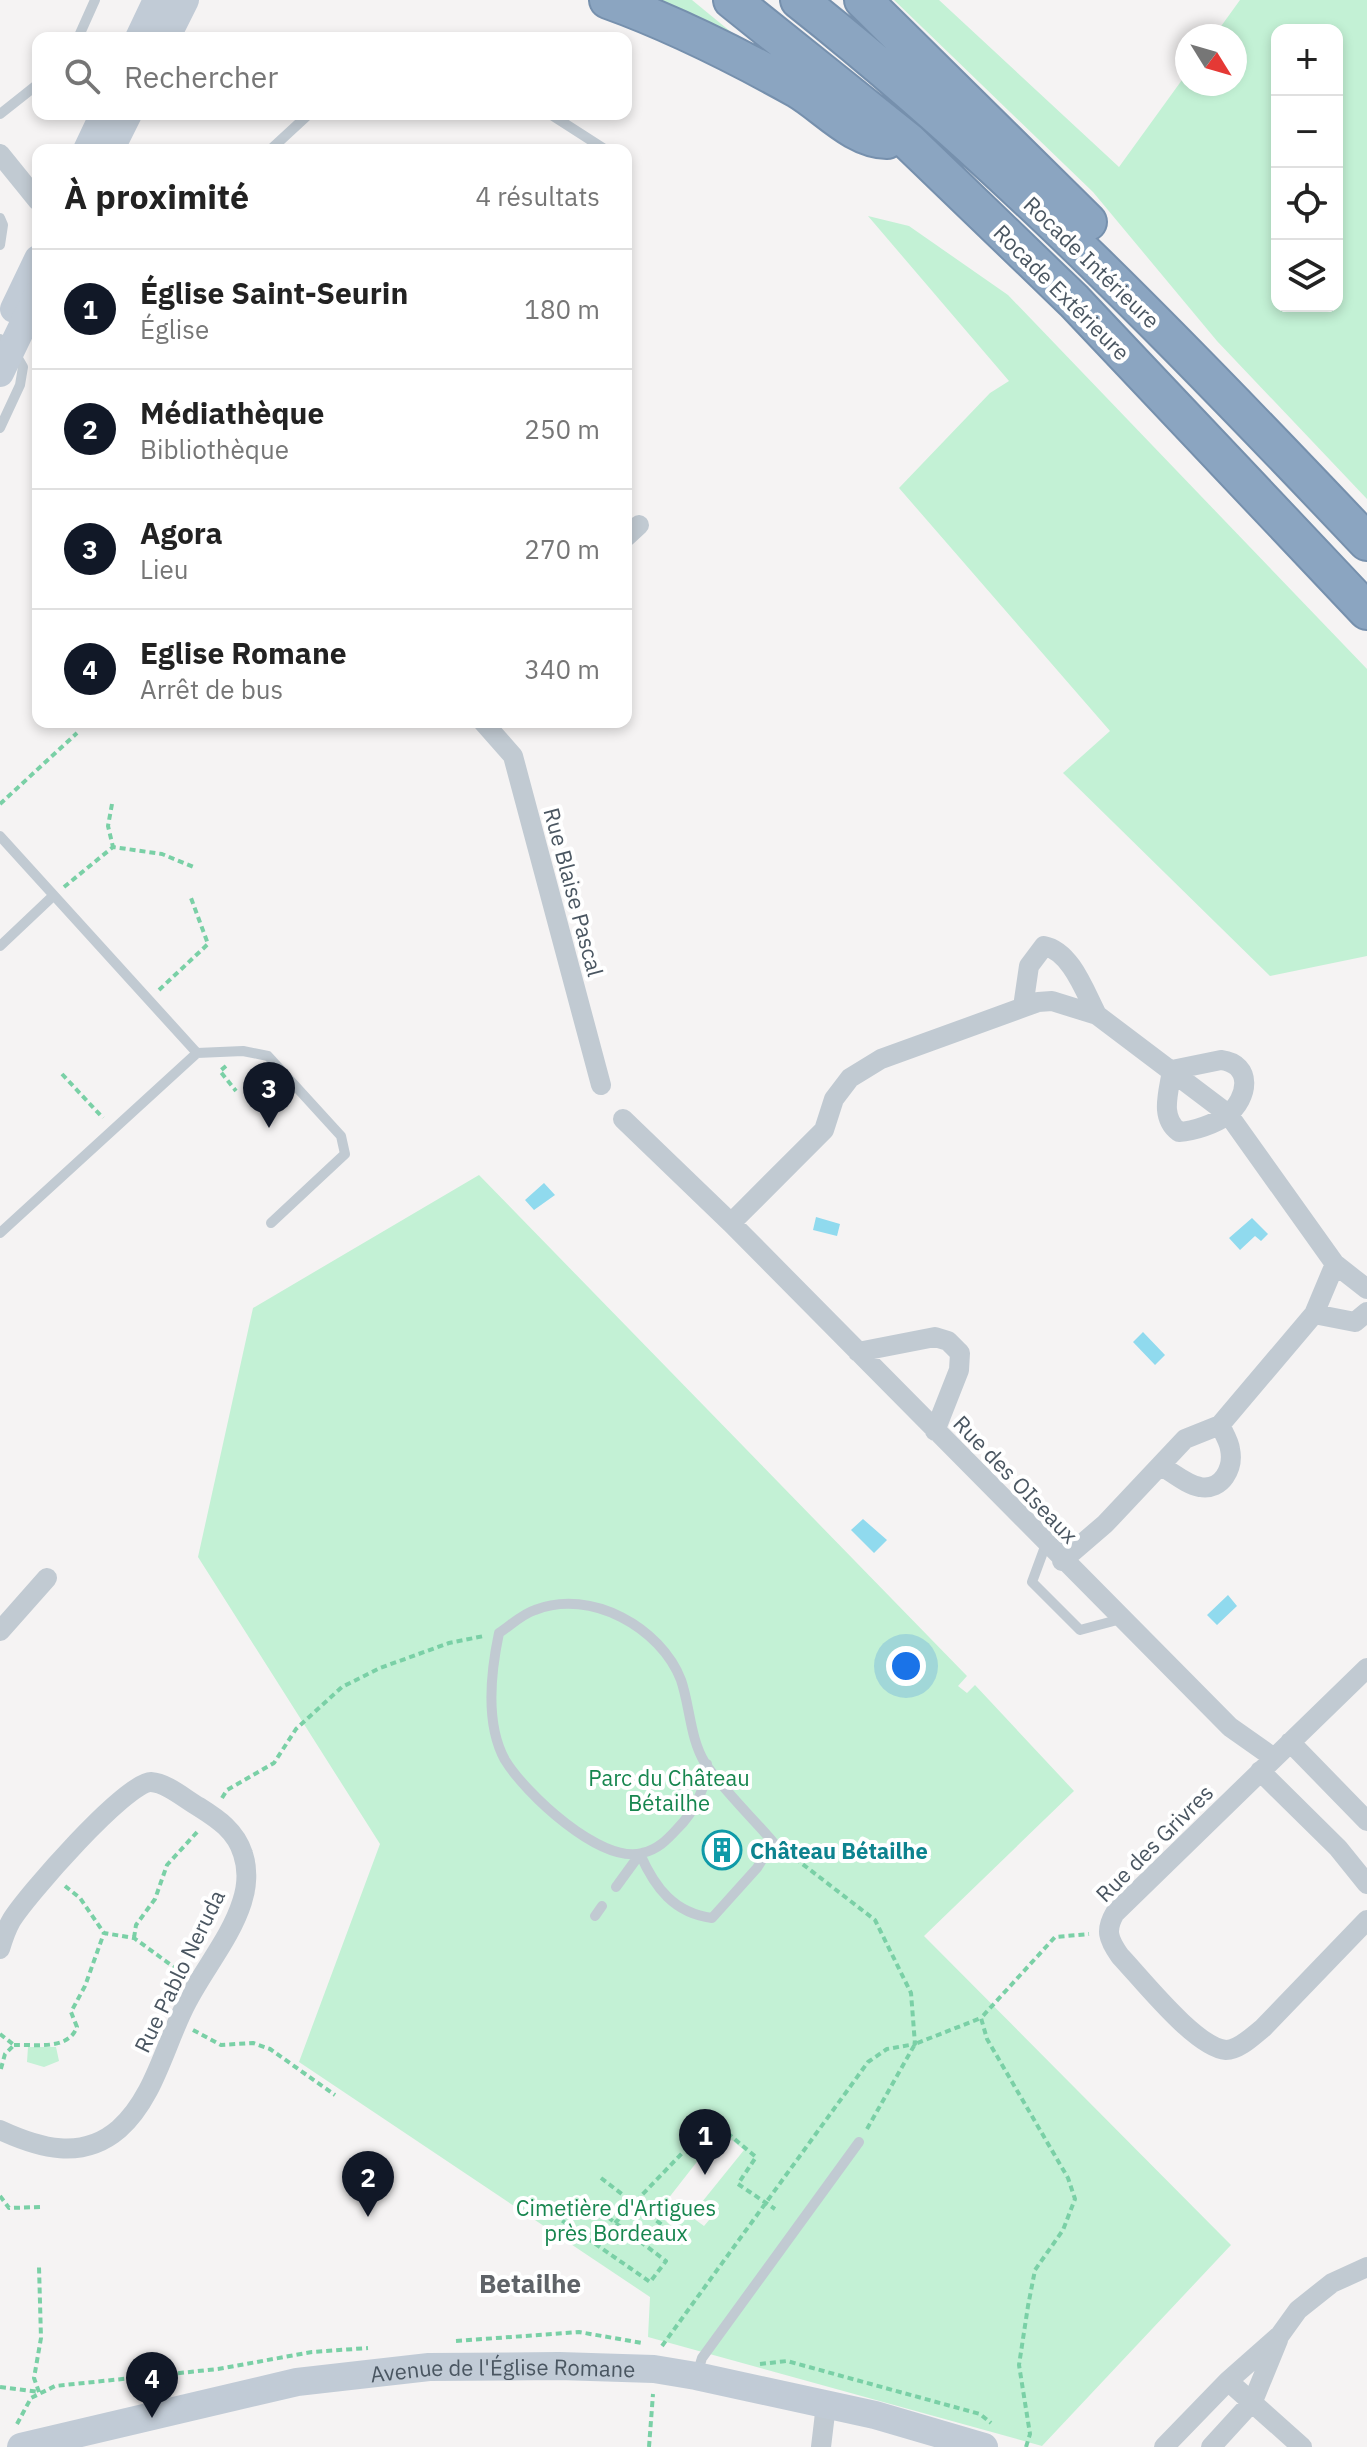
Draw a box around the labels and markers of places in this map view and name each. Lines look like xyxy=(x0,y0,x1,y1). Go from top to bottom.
pin: 3 xyxy=(243,1062,295,1128)
building icon: Château Bétailhe xyxy=(701,1829,743,1871)
place label: Château Bétailhe xyxy=(750,1836,928,1865)
pin: 1 xyxy=(679,2109,731,2175)
pin: 2 xyxy=(342,2151,394,2217)
pin: 4 xyxy=(126,2352,178,2418)

